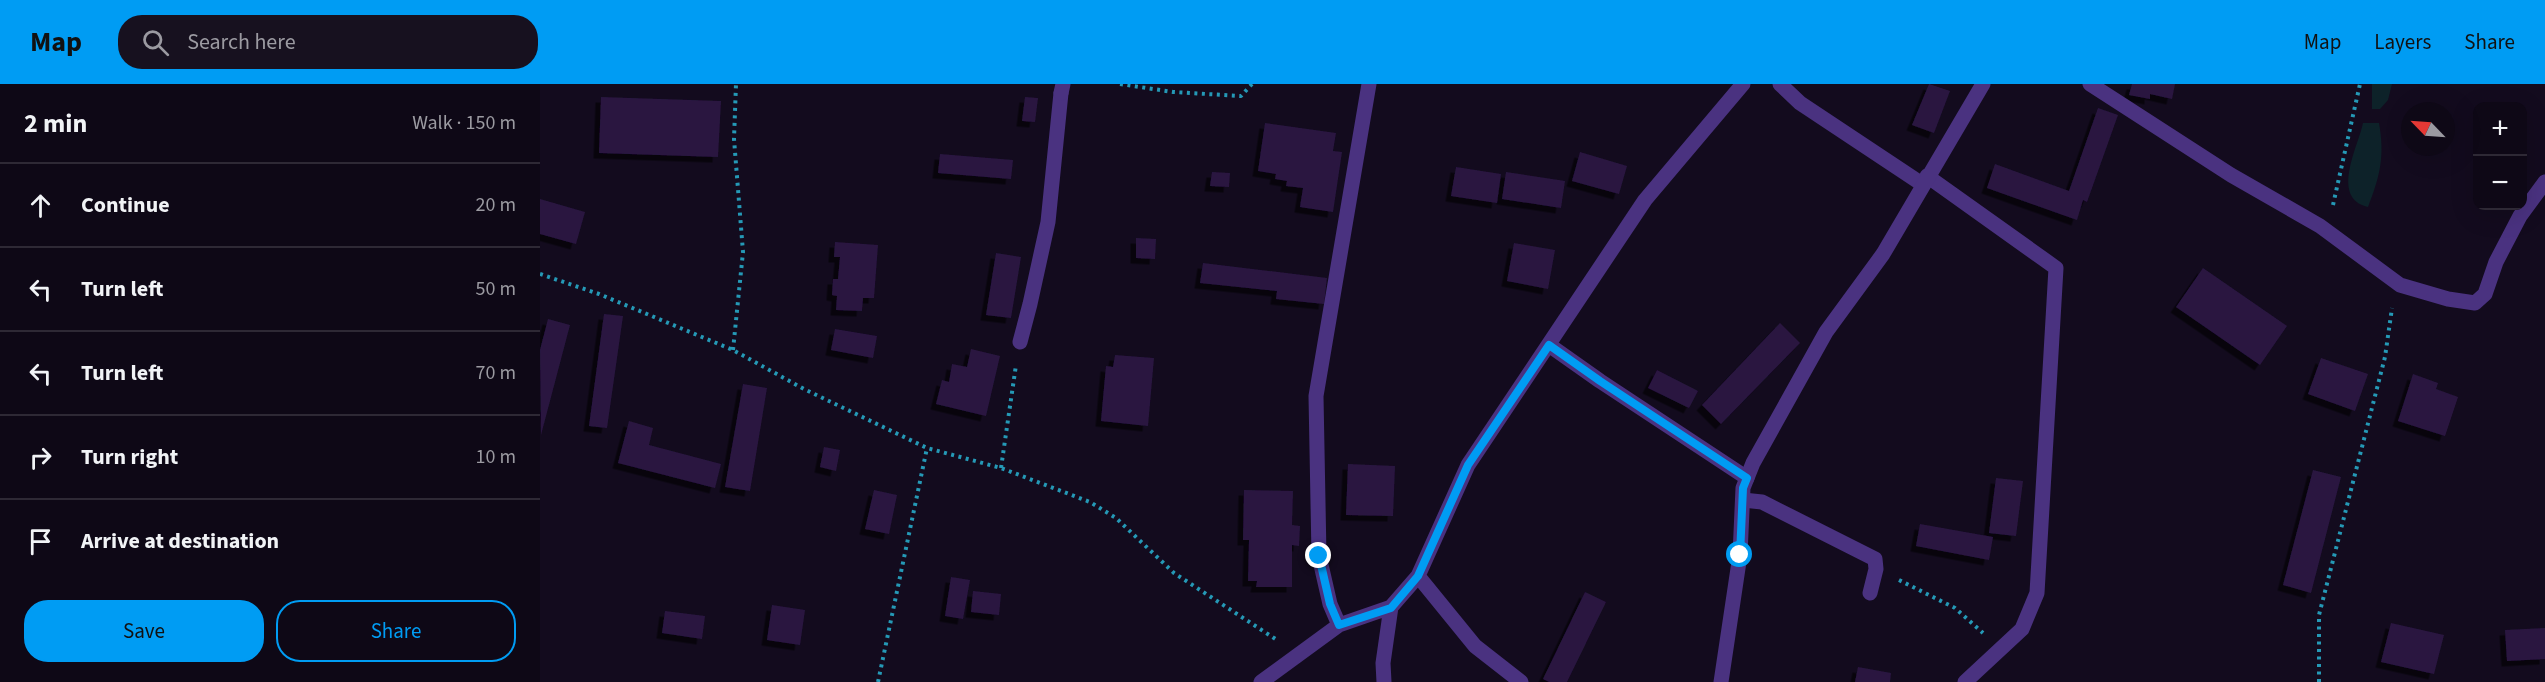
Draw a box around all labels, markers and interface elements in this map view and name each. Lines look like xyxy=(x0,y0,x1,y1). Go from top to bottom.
search box xyxy=(118,15,538,69)
text: Map xyxy=(30,22,82,62)
icon: search xyxy=(139,26,172,59)
text: Search here xyxy=(187,26,296,58)
text: Map xyxy=(2304,27,2341,57)
text: Layers xyxy=(2374,27,2431,57)
text: Share xyxy=(2464,27,2515,57)
north arrow xyxy=(2401,102,2455,156)
map controls xyxy=(2473,102,2527,210)
button: + xyxy=(2473,102,2527,156)
text: 2 min xyxy=(24,105,87,142)
text: Walk · 150 m xyxy=(412,109,516,137)
button: − xyxy=(2473,156,2527,210)
icon: ahead xyxy=(24,189,57,222)
text: Continue xyxy=(81,189,170,221)
text: 20 m xyxy=(476,191,516,219)
icon: left xyxy=(24,273,57,306)
text: Turn left xyxy=(81,273,163,305)
text: 50 m xyxy=(476,275,516,303)
icon: left xyxy=(24,357,57,390)
text: Turn left xyxy=(81,357,163,389)
text: 70 m xyxy=(476,359,516,387)
icon: right xyxy=(24,441,57,474)
text: Turn right xyxy=(81,441,178,473)
text: 10 m xyxy=(476,443,516,471)
icon: arrive xyxy=(24,525,57,558)
text: Arrive at destination xyxy=(81,525,279,557)
route start xyxy=(1726,541,1752,567)
route end xyxy=(1305,542,1331,568)
button: Save xyxy=(24,600,264,662)
button: Share xyxy=(276,600,516,662)

